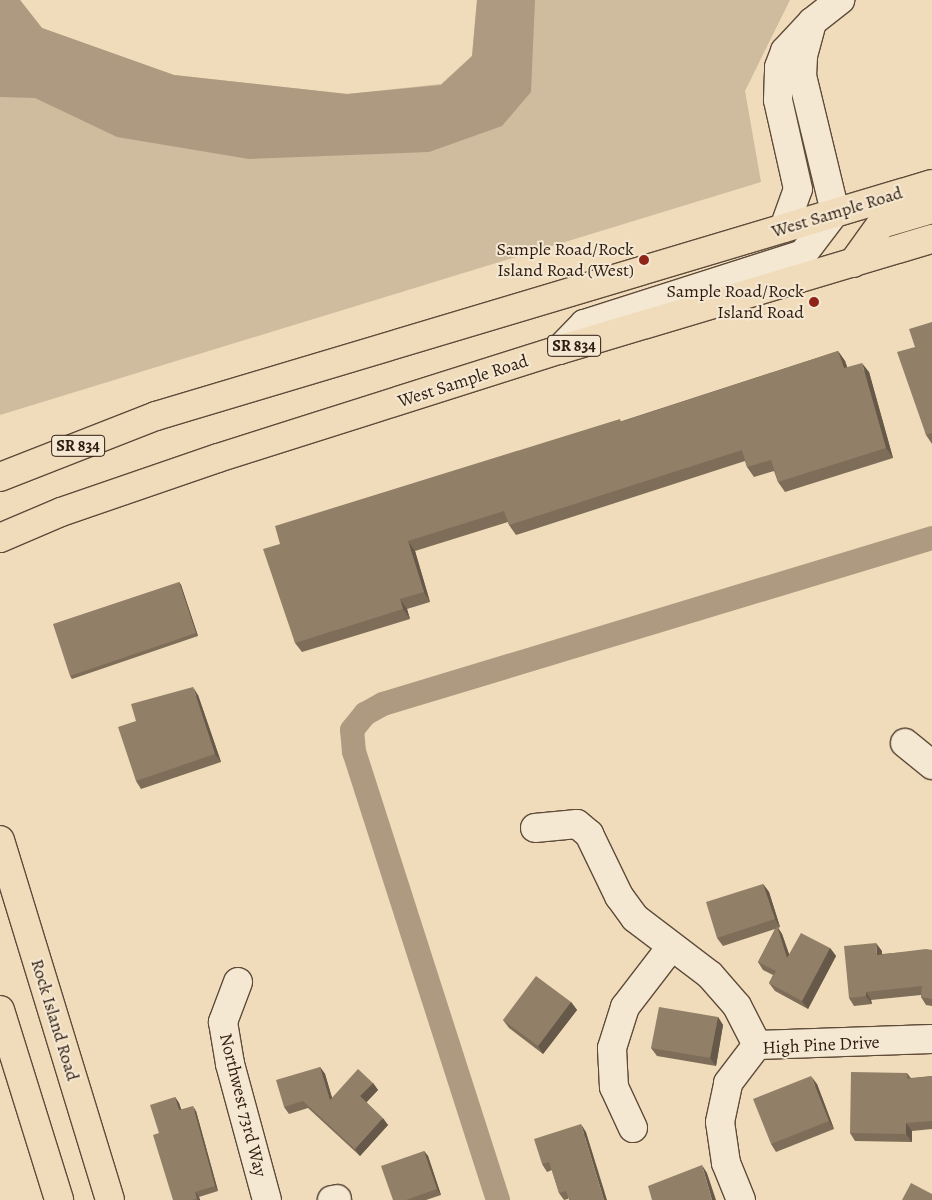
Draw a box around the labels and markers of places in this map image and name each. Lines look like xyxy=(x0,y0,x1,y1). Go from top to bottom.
place label: Sample Road/Rock Island Road (West) xyxy=(497,239,634,282)
marker: Sample Road/Rock Island Road (West) xyxy=(638,254,650,266)
place label: Sample Road/Rock Island Road xyxy=(667,281,804,324)
marker: Sample Road/Rock Island Road xyxy=(808,296,820,308)

